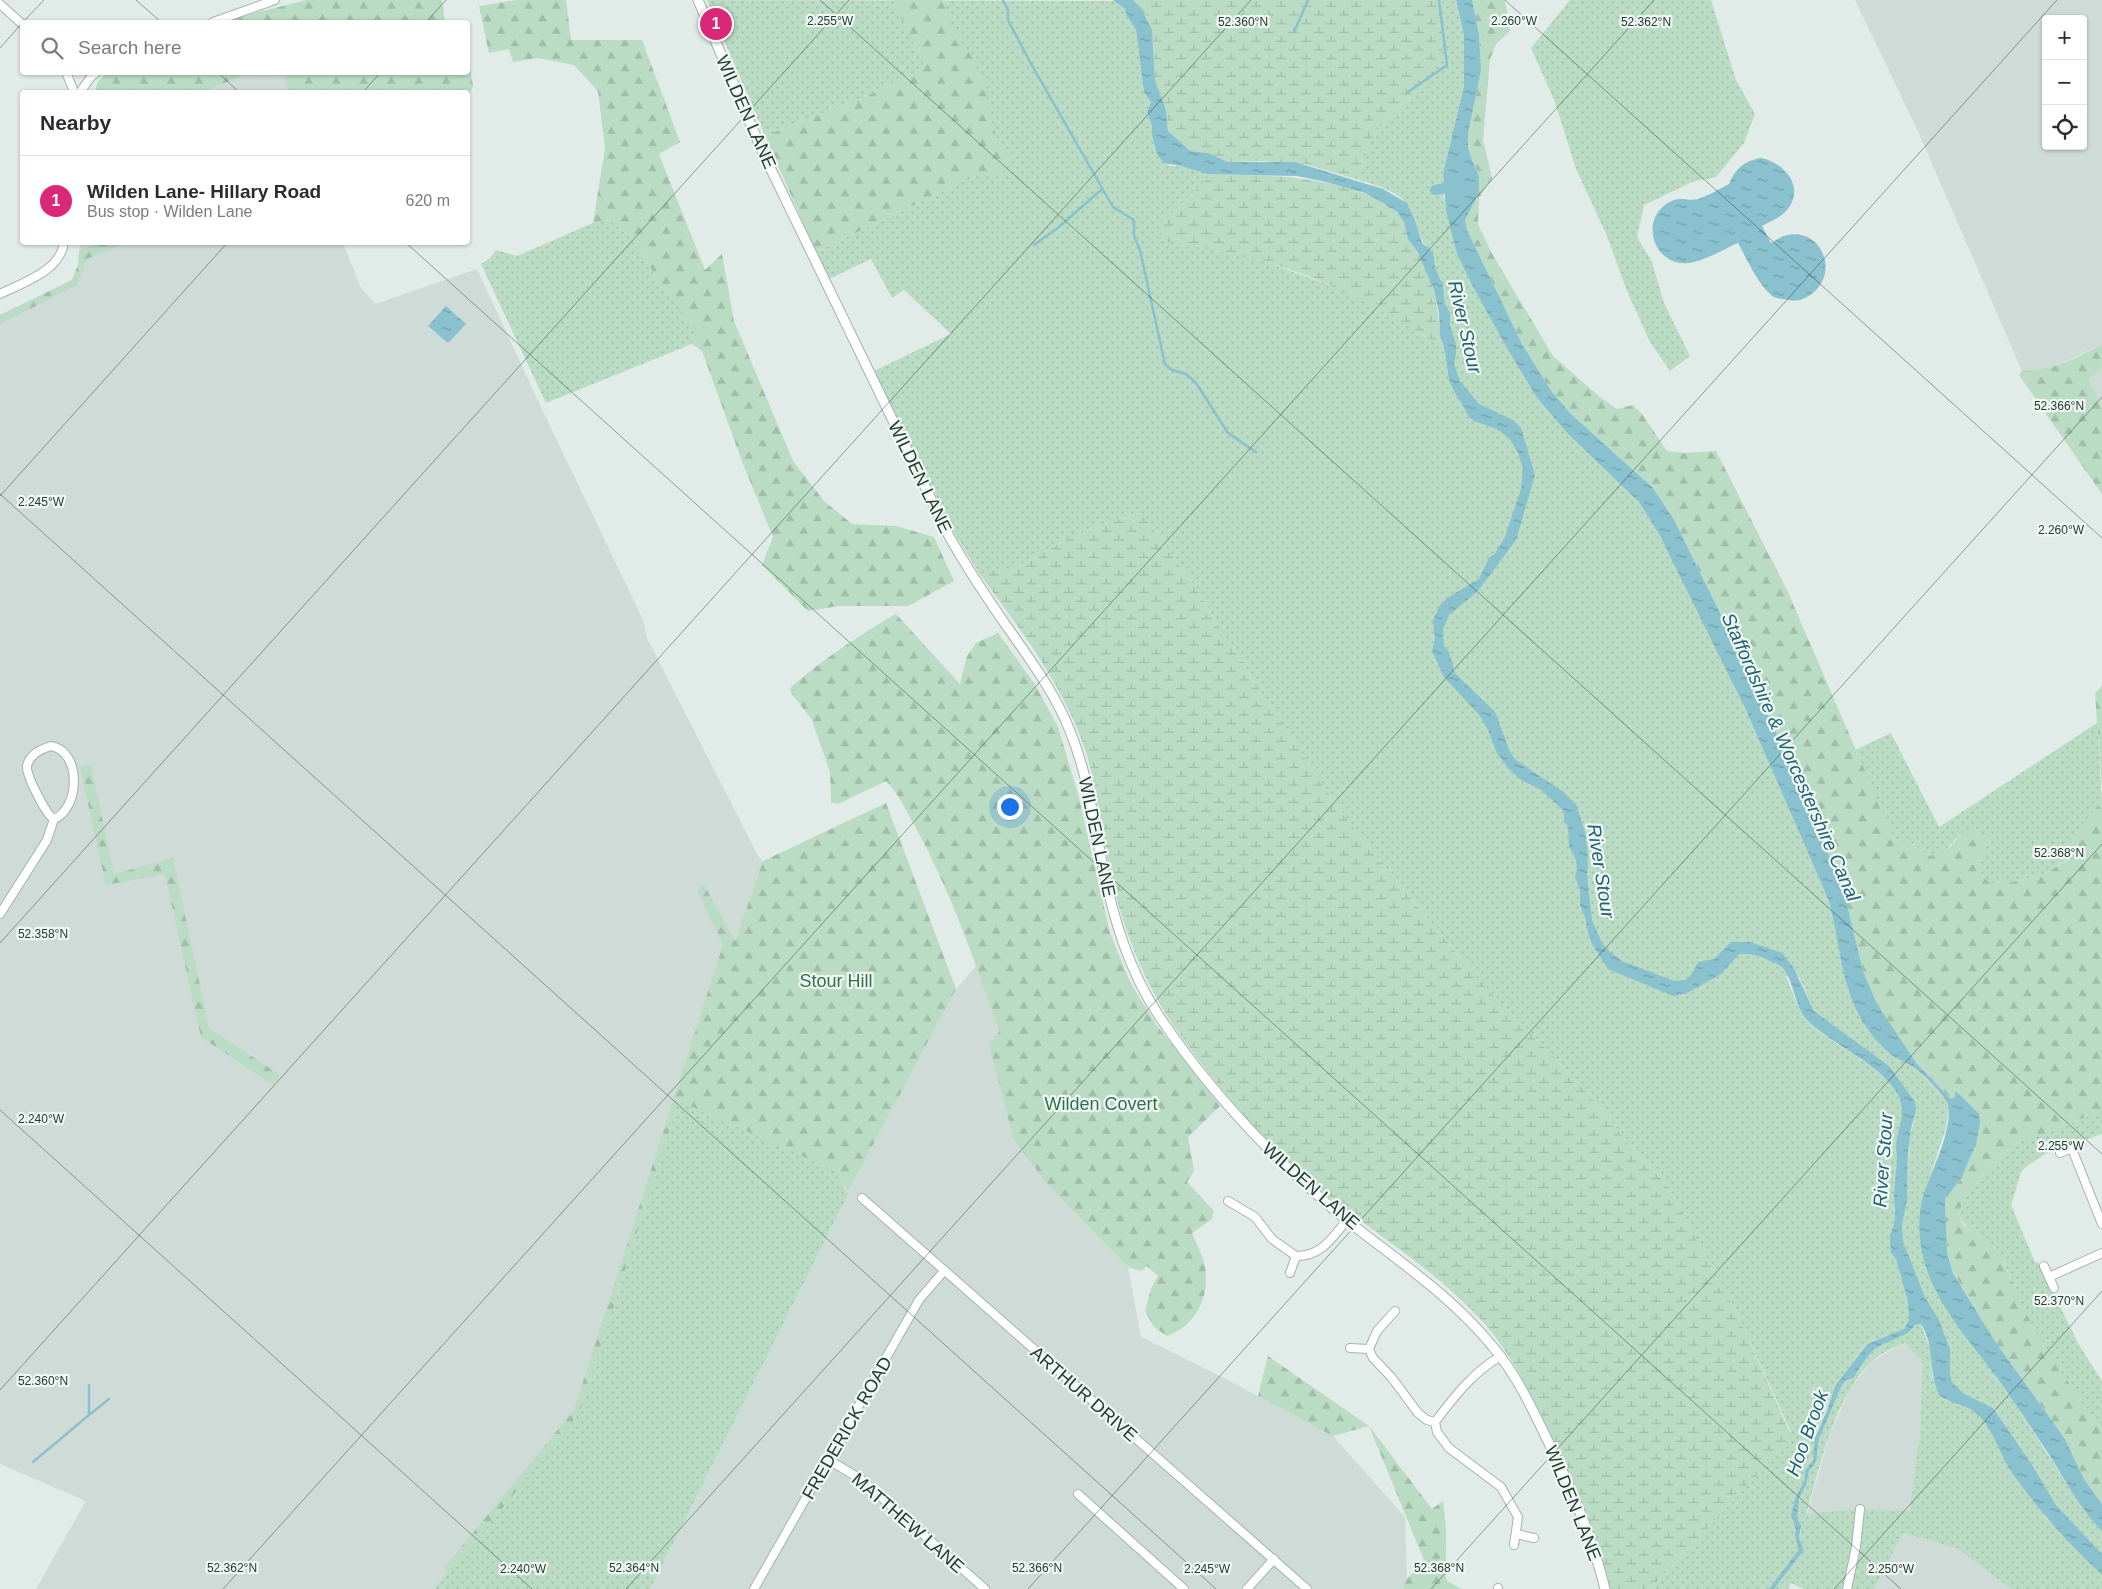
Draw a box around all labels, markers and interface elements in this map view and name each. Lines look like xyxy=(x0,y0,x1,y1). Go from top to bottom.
pin: 1 xyxy=(700,5,732,43)
text: 2.255°W xyxy=(807,14,854,28)
text: 2.260°W xyxy=(1491,14,1538,28)
text: 52.360°N xyxy=(1218,15,1268,29)
text: 52.362°N xyxy=(1621,15,1671,29)
map controls xyxy=(2042,15,2087,150)
button: + xyxy=(2042,15,2087,60)
search box xyxy=(20,20,470,75)
icon: search xyxy=(38,34,66,62)
text: Search here xyxy=(78,37,182,58)
street label: WILDEN LANE xyxy=(712,52,780,172)
button: − xyxy=(2042,60,2087,105)
button: locate xyxy=(2042,105,2087,150)
text: Nearby xyxy=(40,111,111,134)
text: Wilden Lane- Hillary Road xyxy=(87,181,321,202)
text: 1 xyxy=(52,192,60,209)
text: 620 m xyxy=(406,192,450,209)
text: Bus stop · Wilden Lane xyxy=(87,203,252,220)
water label: River Stour xyxy=(1444,278,1486,376)
text: 52.366°N xyxy=(2034,399,2084,413)
street label: WILDEN LANE xyxy=(884,418,956,536)
text: 2.245°W xyxy=(18,495,65,509)
text: 2.260°W xyxy=(2038,523,2085,537)
water label: Staffordshire & Worcestershire Canal xyxy=(1718,609,1865,905)
street label: WILDEN LANE xyxy=(1075,775,1119,899)
your location xyxy=(997,794,1023,820)
water label: River Stour xyxy=(1583,822,1619,920)
text: 52.368°N xyxy=(2034,846,2084,860)
text: 52.358°N xyxy=(18,927,68,941)
park label: Stour Hill xyxy=(799,971,873,991)
park label: Wilden Covert xyxy=(1044,1094,1158,1114)
water label: River Stour xyxy=(1869,1111,1897,1208)
text: 2.240°W xyxy=(18,1112,65,1126)
street label: WILDEN LANE xyxy=(1258,1138,1364,1234)
text: 2.255°W xyxy=(2038,1139,2085,1153)
text: 52.370°N xyxy=(2034,1294,2084,1308)
street label: ARTHUR DRIVE xyxy=(1027,1342,1141,1446)
street label: FREDERICK ROAD xyxy=(798,1353,896,1503)
text: 52.360°N xyxy=(18,1374,68,1388)
water label: Hoo Brook xyxy=(1782,1386,1833,1479)
street label: WILDEN LANE xyxy=(1541,1443,1605,1563)
street label: MATTHEW LANE xyxy=(848,1469,968,1577)
text: 52.362°N xyxy=(207,1561,257,1575)
text: 52.364°N xyxy=(609,1561,659,1575)
text: 52.366°N xyxy=(1012,1561,1062,1575)
text: 52.368°N xyxy=(1414,1561,1464,1575)
text: 2.240°W xyxy=(500,1562,547,1576)
text: 2.245°W xyxy=(1184,1562,1231,1576)
text: 2.250°W xyxy=(1868,1562,1915,1576)

